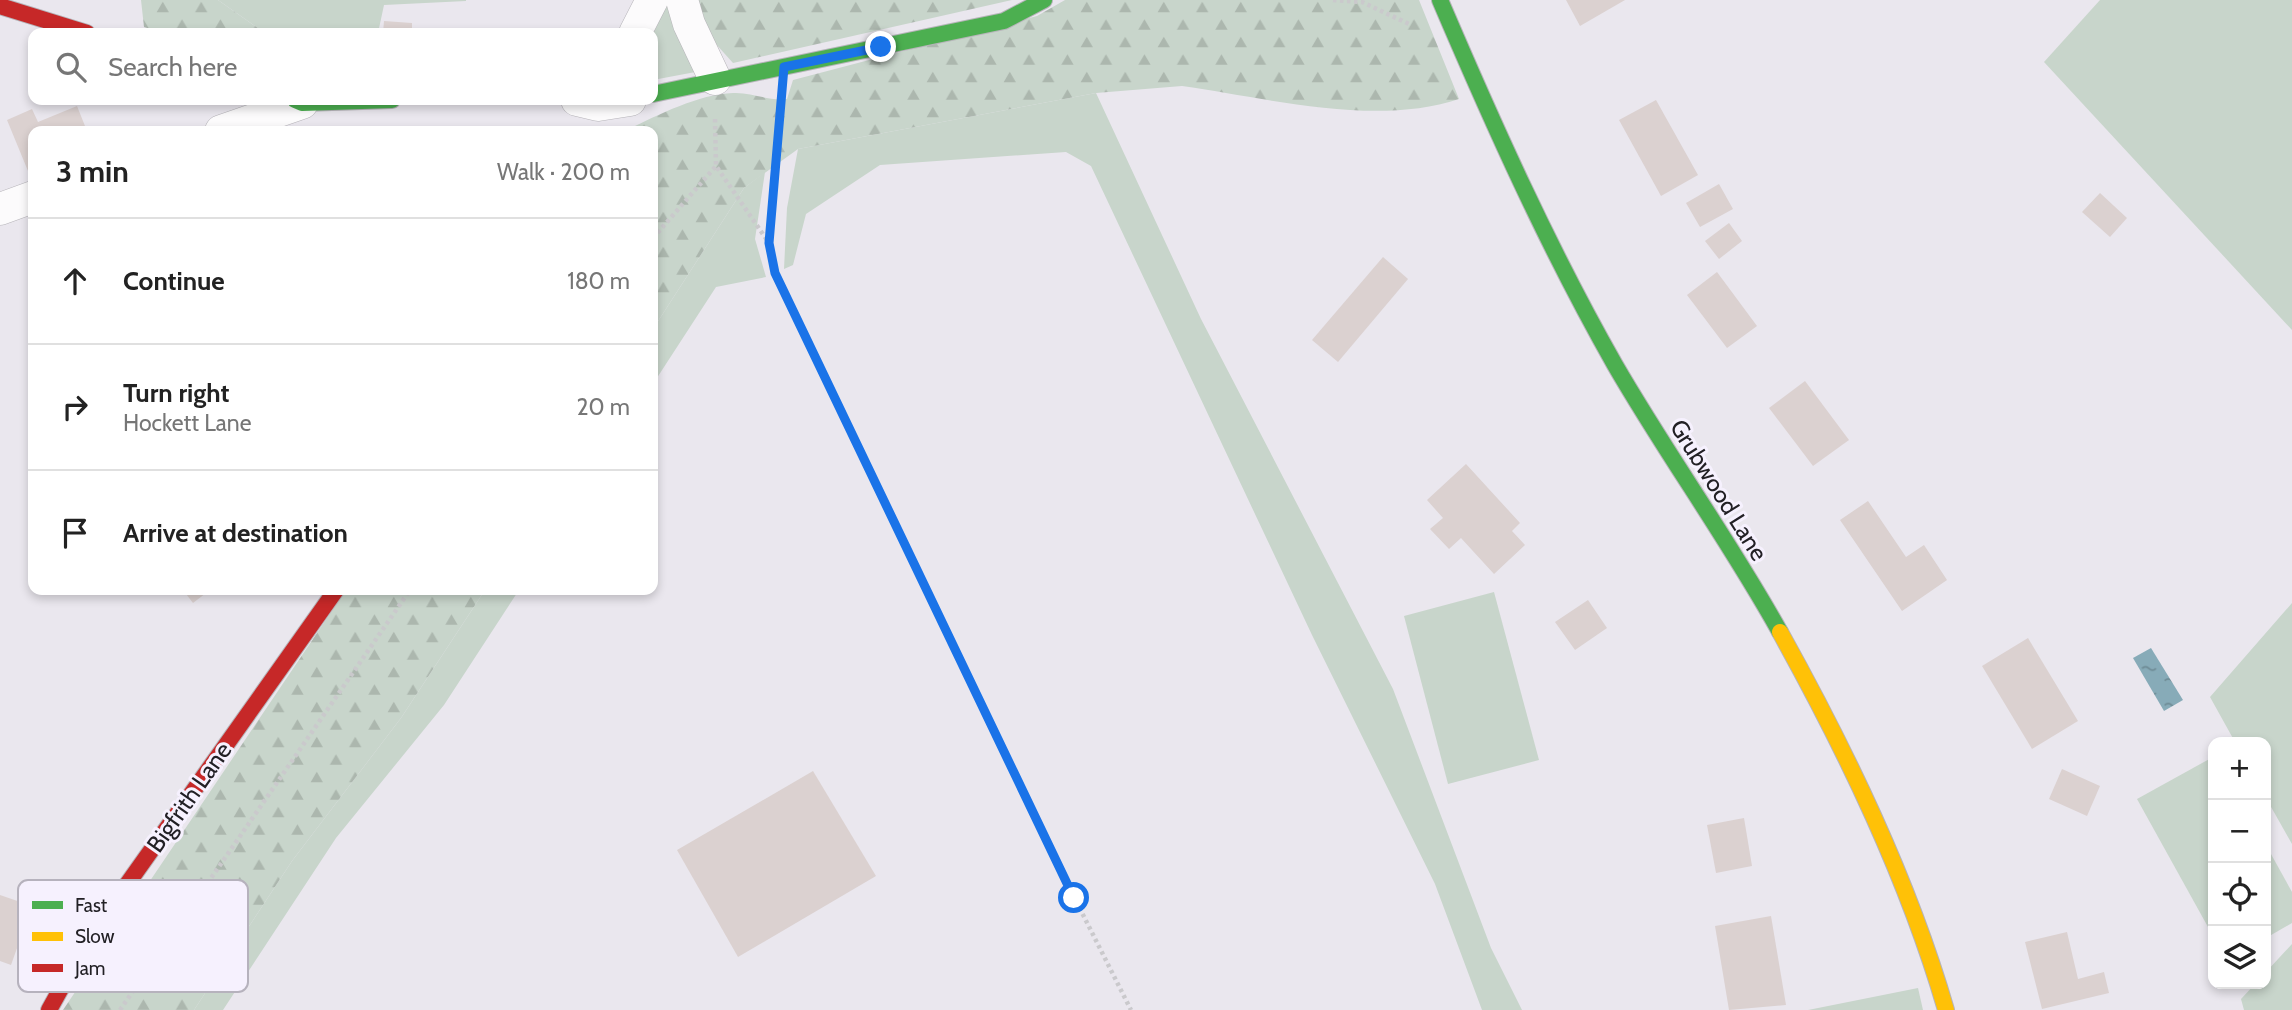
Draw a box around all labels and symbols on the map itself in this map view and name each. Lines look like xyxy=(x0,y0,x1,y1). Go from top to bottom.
route end xyxy=(865,31,896,62)
street label: Grubwood Lane xyxy=(1664,414,1774,566)
street label: Bigfrith Lane xyxy=(141,736,237,858)
legend xyxy=(18,880,248,992)
route start xyxy=(1058,882,1089,913)
text: Fast xyxy=(75,894,108,917)
text: Slow xyxy=(75,925,115,948)
text: Jam xyxy=(74,957,105,980)

